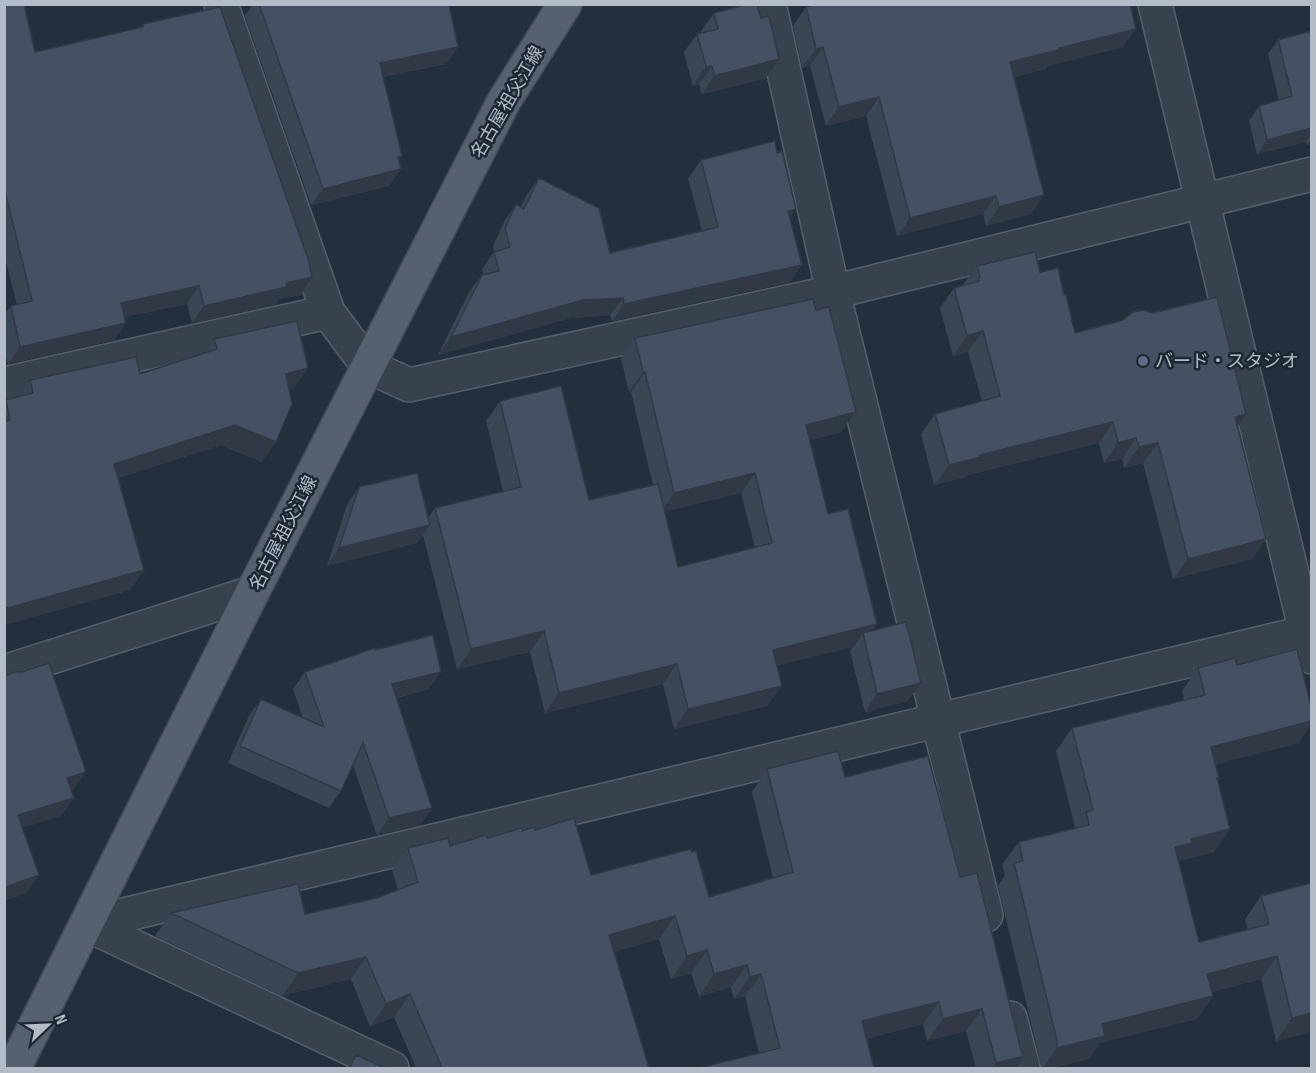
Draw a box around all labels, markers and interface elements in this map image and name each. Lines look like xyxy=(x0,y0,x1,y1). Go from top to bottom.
street label: 名古屋祖父江線 xyxy=(467,42,548,162)
place label: バード・スタジオ xyxy=(1155,351,1299,372)
marker: バード・スタジオ xyxy=(1136,354,1150,368)
street label: 名古屋祖父江線 xyxy=(245,472,321,594)
north arrow xyxy=(18,995,78,1055)
text: N xyxy=(50,1012,71,1027)

